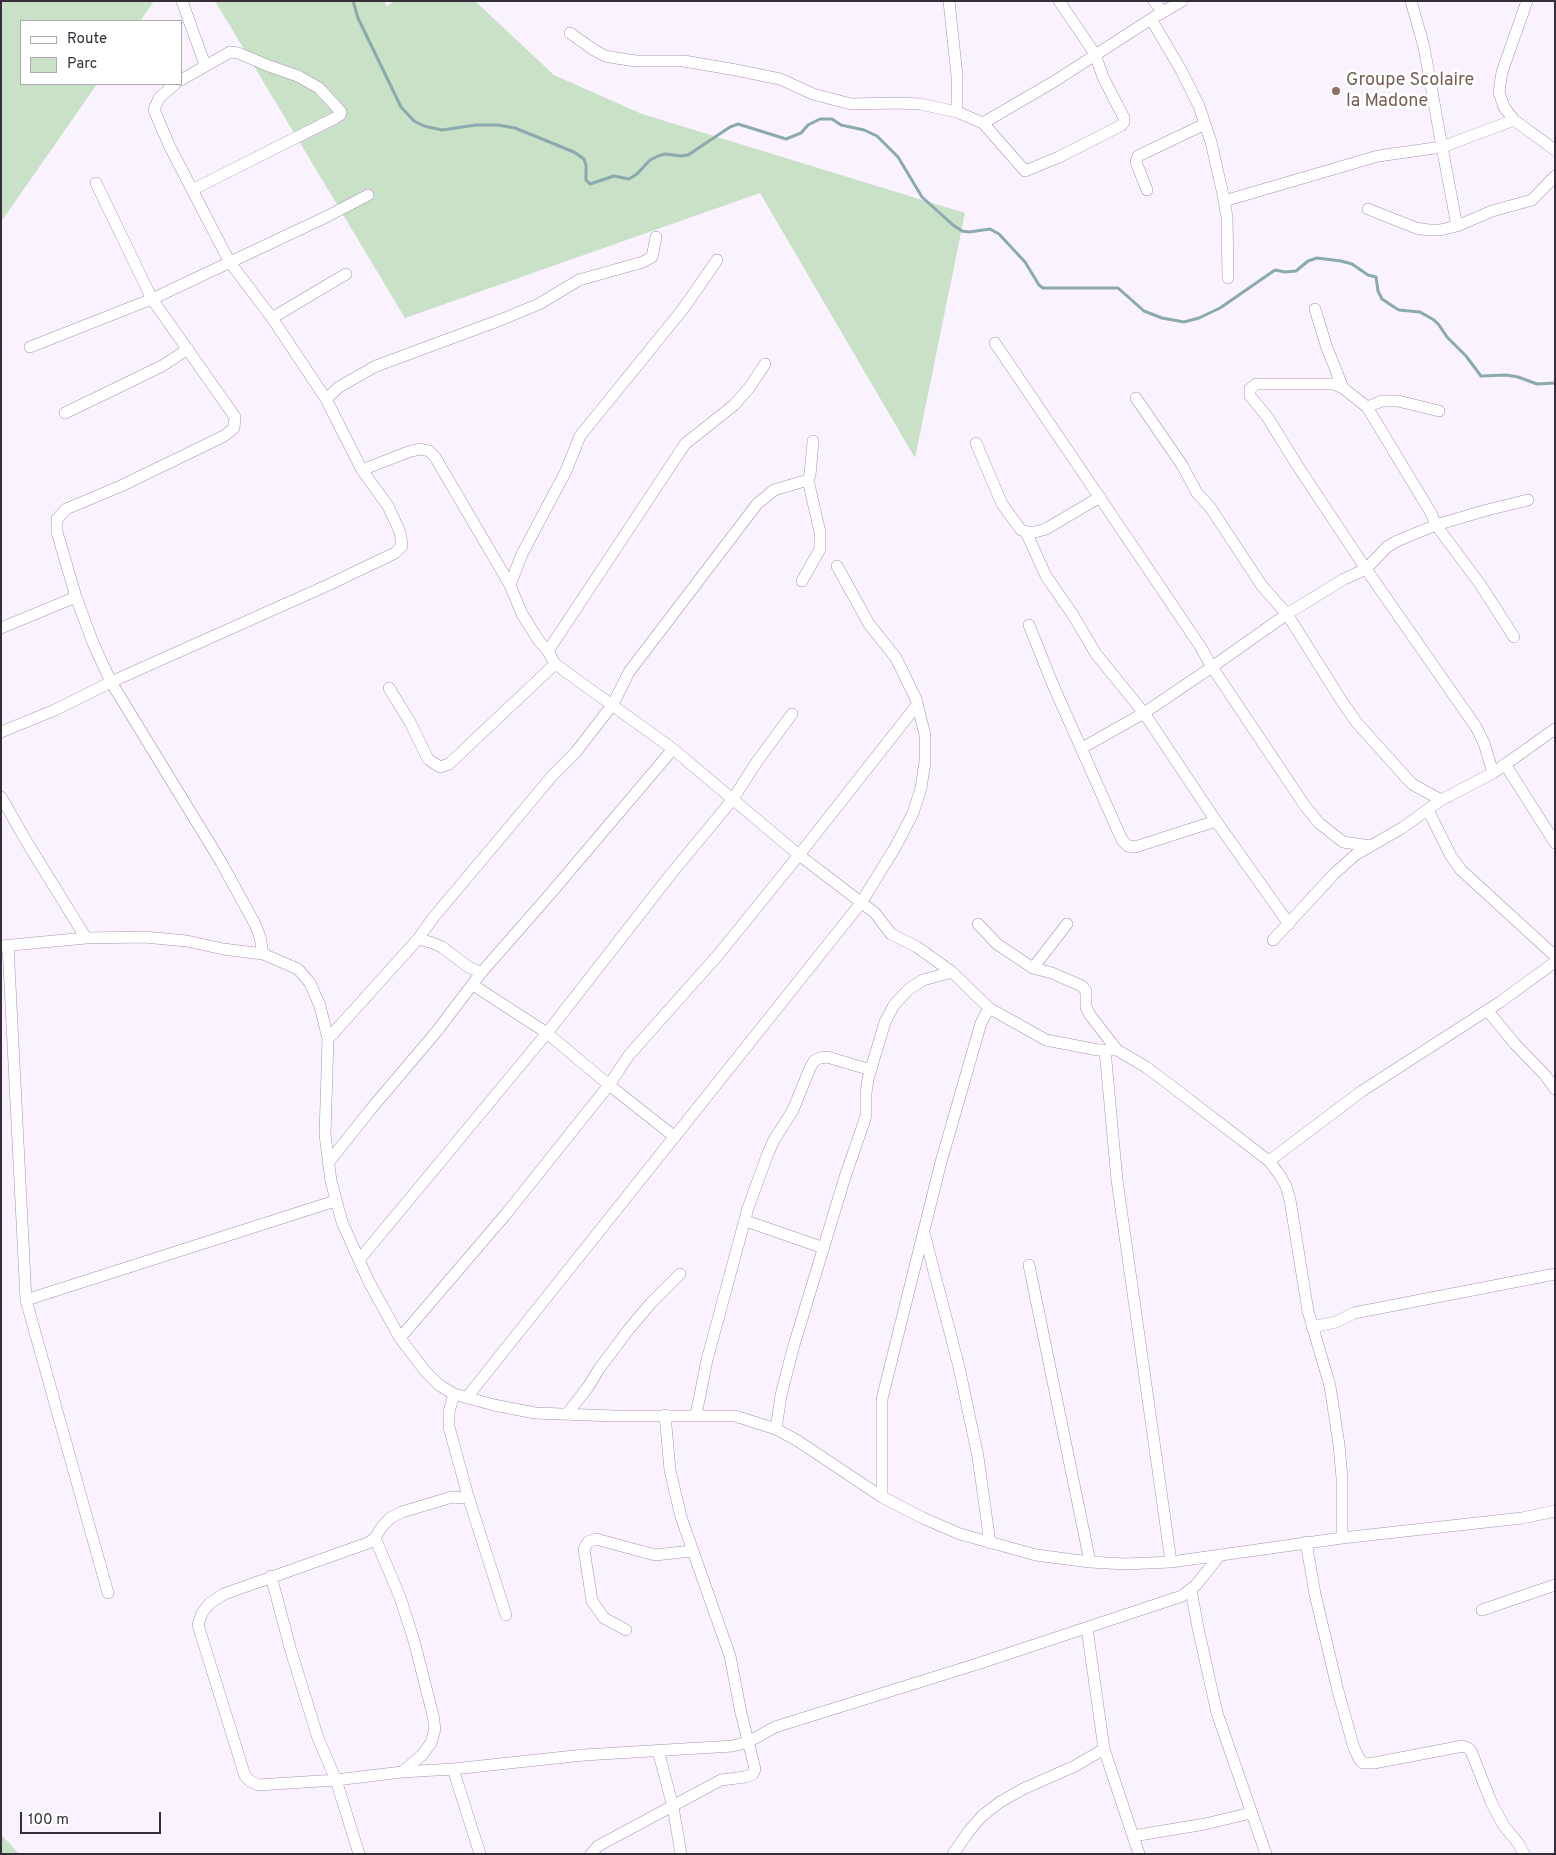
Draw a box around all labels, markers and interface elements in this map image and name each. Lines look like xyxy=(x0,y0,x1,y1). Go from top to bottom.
legend xyxy=(20,20,182,85)
text: Route xyxy=(67,30,107,49)
text: Parc xyxy=(67,55,97,74)
place label: Groupe Scolaire la Madone xyxy=(1346,70,1474,112)
marker: Groupe Scolaire la Madone xyxy=(1330,85,1342,97)
scale bar xyxy=(22,1802,164,1834)
text: 100 m xyxy=(28,1811,69,1830)

